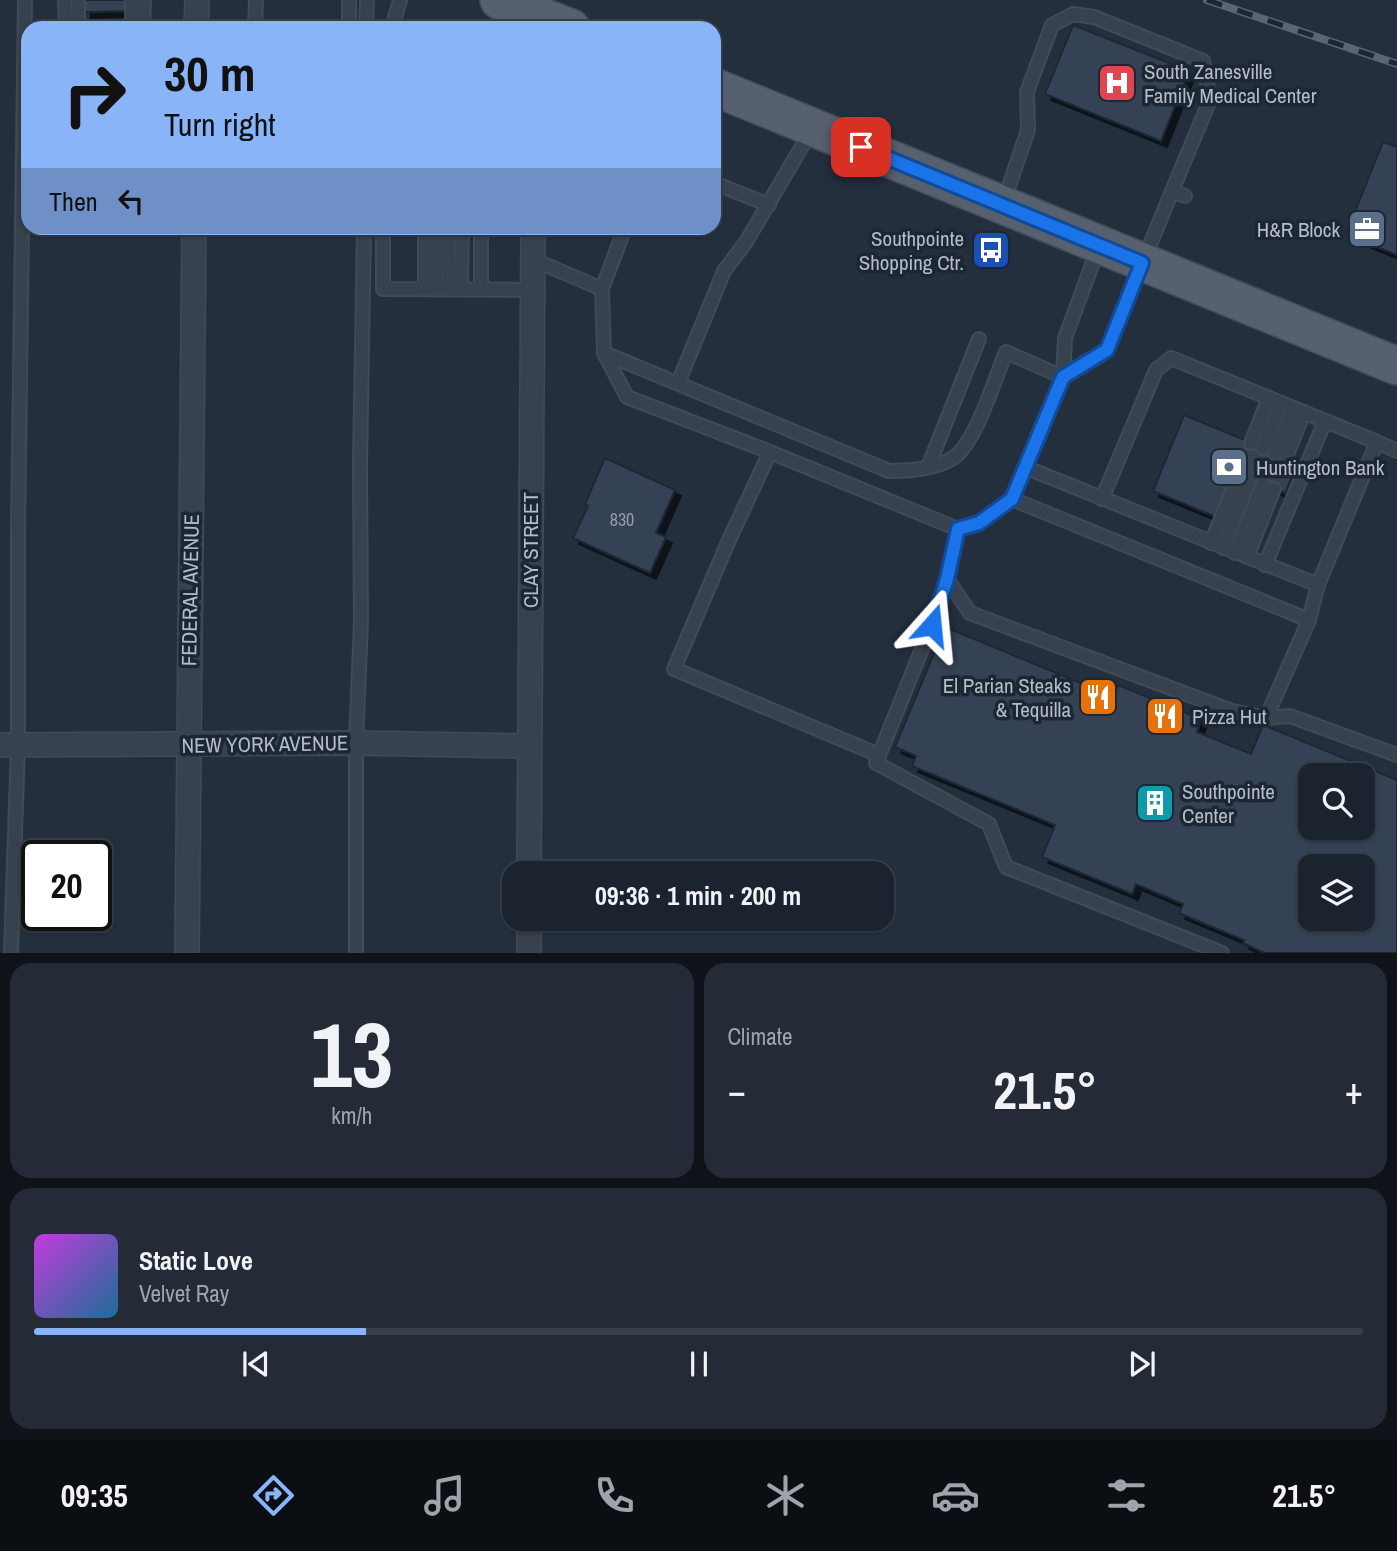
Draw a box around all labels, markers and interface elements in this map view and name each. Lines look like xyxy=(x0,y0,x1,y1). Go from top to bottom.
text: 30 m xyxy=(164,40,256,106)
icon: right xyxy=(49,49,140,140)
place label: South Zanesville Family Medical Center xyxy=(1144,57,1317,110)
hospital icon: South Zanesville Family Medical Center xyxy=(1096,62,1138,104)
text: Turn right xyxy=(164,103,276,146)
pin xyxy=(831,117,891,177)
icon: arrive xyxy=(842,128,880,166)
icon: left xyxy=(112,182,150,220)
text: Then xyxy=(49,184,98,219)
office icon: H&R Block xyxy=(1346,208,1388,250)
place label: H&R Block xyxy=(1257,215,1340,244)
place label: Southpointe Shopping Ctr. xyxy=(859,224,964,277)
bus stop icon: Southpointe Shopping Ctr. xyxy=(970,229,1012,271)
bank icon: Huntington Bank xyxy=(1208,446,1250,488)
place label: Huntington Bank xyxy=(1256,453,1385,482)
street label: CLAY STREET xyxy=(516,491,545,608)
house number: 830 xyxy=(610,507,634,532)
street label: FEDERAL AVENUE xyxy=(174,514,206,666)
position arrow xyxy=(895,588,969,662)
place label: El Parian Steaks & Tequilla xyxy=(943,671,1071,724)
restaurant icon: El Parian Steaks & Tequilla xyxy=(1077,676,1119,718)
restaurant icon: Pizza Hut xyxy=(1144,695,1186,737)
place label: Pizza Hut xyxy=(1192,702,1267,731)
street label: NEW YORK AVENUE xyxy=(181,728,349,760)
map controls xyxy=(1298,763,1375,931)
button: search xyxy=(1298,763,1375,840)
place label: Southpointe Center xyxy=(1182,777,1275,830)
building icon: Southpointe Center xyxy=(1134,782,1176,824)
speed limit sign: 20 xyxy=(21,840,112,931)
button: layers xyxy=(1298,854,1375,931)
text: 09:36 · 1 min · 200 m xyxy=(595,878,801,913)
text: 13 xyxy=(310,993,393,1115)
text: Climate xyxy=(728,1021,792,1052)
text: 21.5° xyxy=(993,1055,1097,1125)
text: − xyxy=(728,1065,746,1116)
text: + xyxy=(1345,1065,1363,1116)
text: km/h xyxy=(331,1100,372,1131)
text: Static Love xyxy=(139,1243,253,1278)
text: Velvet Ray xyxy=(139,1278,229,1309)
icon: previous xyxy=(237,1345,275,1383)
icon: pause xyxy=(680,1345,718,1383)
icon: next xyxy=(1123,1345,1161,1383)
icon: directions xyxy=(249,1471,298,1520)
icon: music xyxy=(420,1471,469,1520)
icon: phone xyxy=(590,1471,639,1520)
icon: climate xyxy=(761,1471,810,1520)
icon: car xyxy=(931,1471,980,1520)
icon: filters xyxy=(1102,1471,1151,1520)
text: 09:35 xyxy=(61,1474,128,1517)
text: 21.5° xyxy=(1272,1474,1336,1517)

